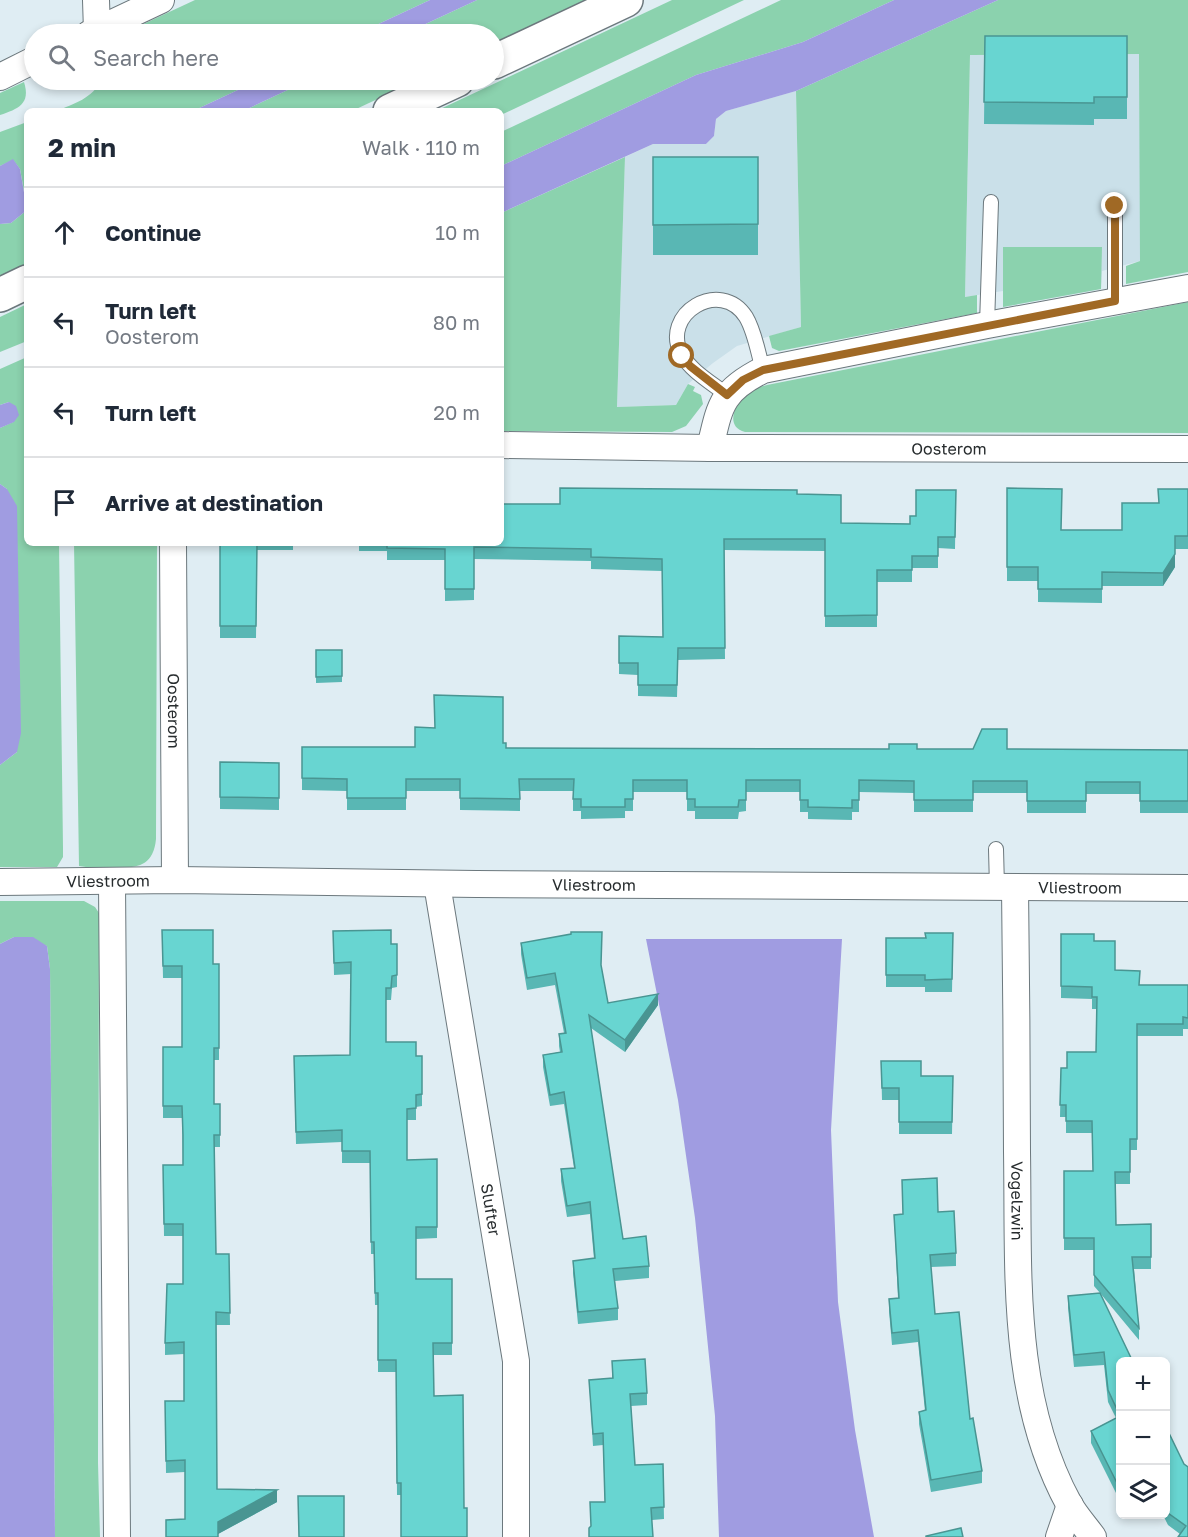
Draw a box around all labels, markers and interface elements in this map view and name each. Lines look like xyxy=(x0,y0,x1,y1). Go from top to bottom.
search box xyxy=(24,24,504,90)
icon: search xyxy=(45,41,78,74)
text: Search here xyxy=(93,44,219,71)
text: 2 min xyxy=(48,132,116,163)
text: Walk · 110 m xyxy=(362,135,480,159)
route end xyxy=(1101,192,1127,218)
icon: ahead xyxy=(48,216,81,249)
text: Continue xyxy=(105,219,201,246)
text: 10 m xyxy=(435,220,480,244)
text: Turn left xyxy=(105,297,196,324)
icon: left xyxy=(48,306,81,339)
text: 80 m xyxy=(433,310,480,334)
text: Oosterom xyxy=(105,324,199,348)
route start xyxy=(668,342,694,368)
icon: left xyxy=(48,396,81,429)
text: Turn left xyxy=(105,399,196,426)
text: 20 m xyxy=(433,400,480,424)
street label: Oosterom xyxy=(911,438,987,459)
icon: arrive xyxy=(48,486,81,519)
text: Arrive at destination xyxy=(105,489,323,516)
street label: Oosterom xyxy=(164,673,184,749)
street label: Vliestroom xyxy=(66,870,150,891)
street label: Vliestroom xyxy=(552,874,636,895)
street label: Vliestroom xyxy=(1038,877,1122,898)
street label: Vogelzwin xyxy=(1007,1161,1028,1241)
street label: Slufter xyxy=(477,1182,505,1237)
map controls xyxy=(1116,1357,1170,1519)
button: + xyxy=(1116,1357,1170,1411)
button: − xyxy=(1116,1411,1170,1465)
button: layers xyxy=(1116,1465,1170,1519)

